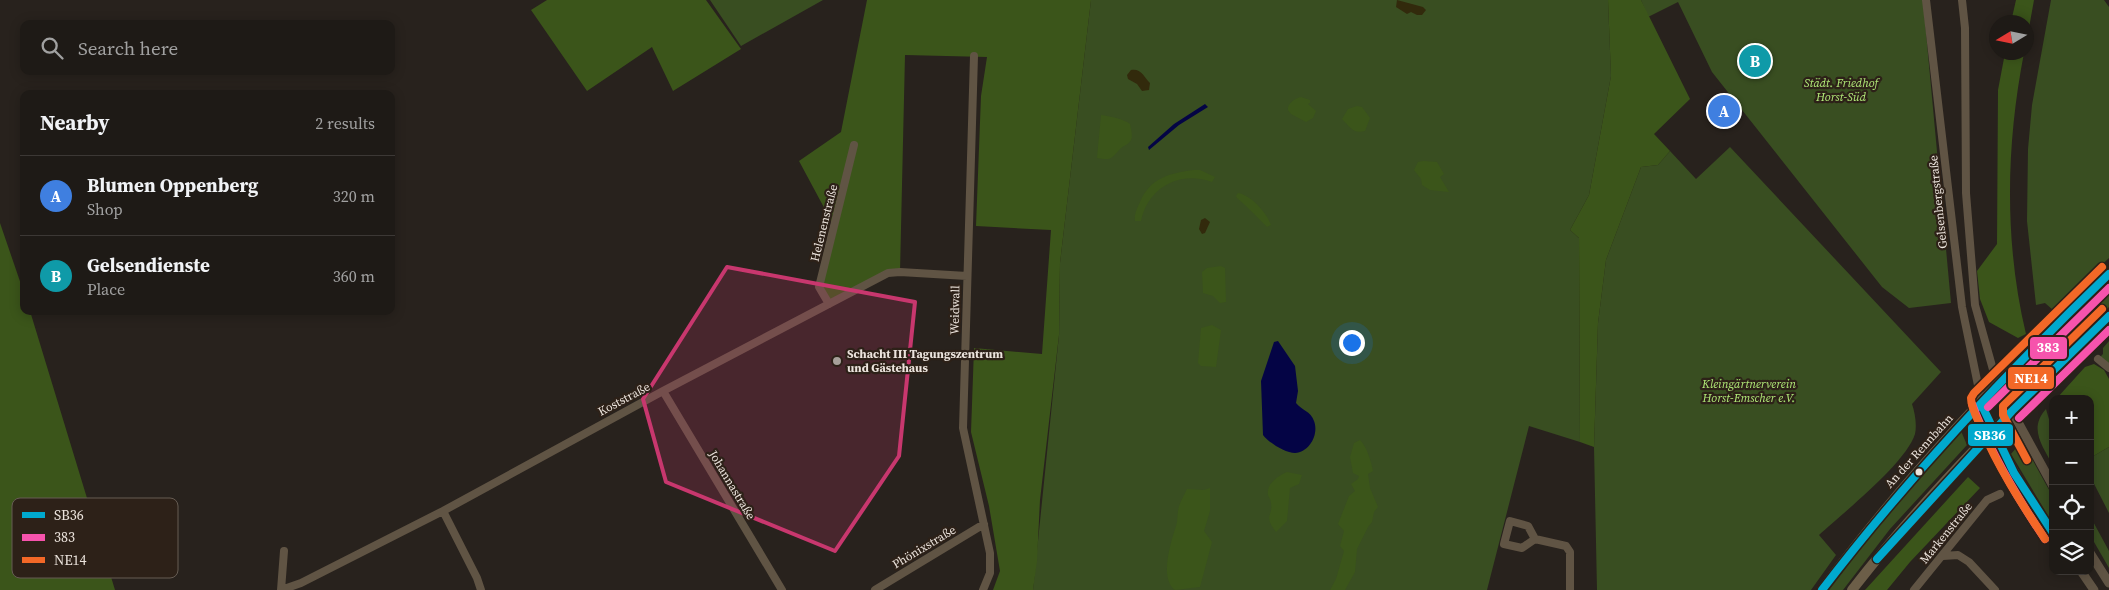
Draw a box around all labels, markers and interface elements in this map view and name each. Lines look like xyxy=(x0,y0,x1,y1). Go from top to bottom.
north arrow xyxy=(1989,15,2034,60)
search box xyxy=(20,20,395,75)
icon: search xyxy=(38,34,66,62)
text: Search here xyxy=(78,35,178,61)
pin: B xyxy=(1739,42,1771,80)
park label: Städt. Friedhof Horst-Süd xyxy=(1804,75,1881,105)
pin: A xyxy=(1708,92,1740,130)
text: Nearby xyxy=(40,108,110,137)
text: 2 results xyxy=(315,112,375,134)
street label: Gelsenbergstraße xyxy=(1925,154,1951,250)
text: Blumen Oppenberg xyxy=(87,172,258,198)
street label: Helenenstraße xyxy=(807,183,841,263)
text: A xyxy=(51,185,61,207)
text: 320 m xyxy=(333,185,375,207)
text: Shop xyxy=(87,198,123,220)
text: Gelsendienste xyxy=(87,252,210,278)
text: B xyxy=(51,265,61,287)
text: 360 m xyxy=(333,265,375,287)
text: Place xyxy=(87,278,125,300)
street label: Weidwall xyxy=(947,285,963,335)
your location xyxy=(1339,330,1365,356)
line badge: 383 xyxy=(2029,336,2068,360)
text: 383 xyxy=(2037,337,2060,357)
place label: Schacht III Tagungszentrum und Gästehaus xyxy=(847,346,1003,376)
marker: Schacht III Tagungszentrum und Gästehaus xyxy=(831,355,843,367)
line badge: NE14 xyxy=(2007,366,2055,390)
text: NE14 xyxy=(2014,368,2048,388)
park label: Kleingärtnerverein Horst-Emscher e.V. xyxy=(1701,376,1796,406)
street label: Koststraße xyxy=(595,379,653,419)
map controls xyxy=(2049,395,2094,575)
button: + xyxy=(2049,395,2094,440)
street label: An der Rennbahn xyxy=(1881,410,1957,492)
line badge: SB36 xyxy=(1967,423,2014,447)
text: SB36 xyxy=(1974,425,2006,445)
button: − xyxy=(2049,440,2094,485)
street label: Johannastraße xyxy=(705,447,759,523)
unlabelled marker xyxy=(1914,467,1924,477)
button: locate xyxy=(2049,485,2094,530)
legend xyxy=(12,498,178,578)
street label: Markenstraße xyxy=(1916,499,1976,567)
text: SB36 xyxy=(54,505,84,525)
street label: Phönixstraße xyxy=(889,522,959,572)
text: 383 xyxy=(54,527,75,547)
button: layers xyxy=(2049,530,2094,575)
text: NE14 xyxy=(54,550,87,570)

